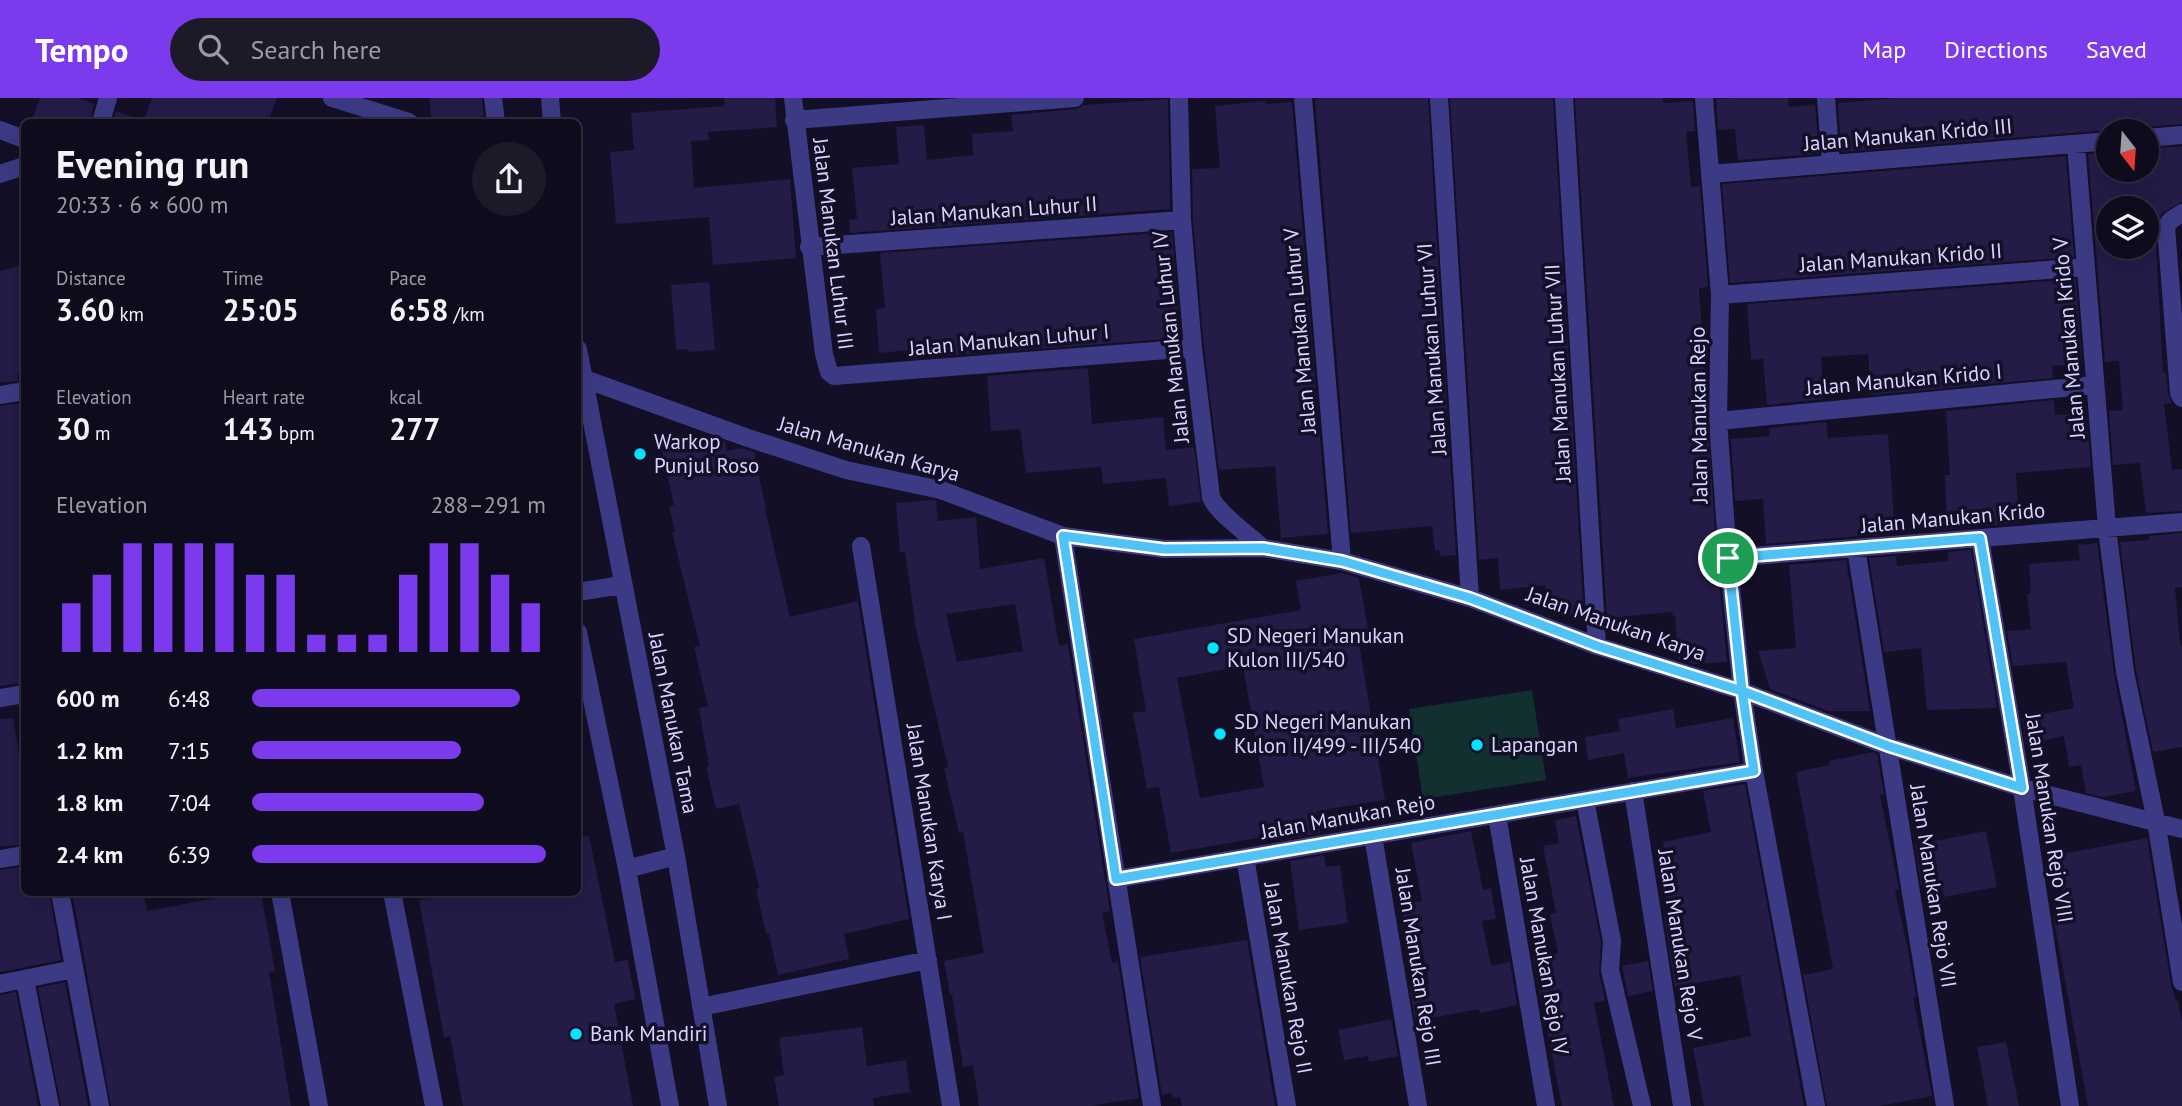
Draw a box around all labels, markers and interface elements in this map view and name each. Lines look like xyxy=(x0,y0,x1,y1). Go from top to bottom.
search box xyxy=(170,18,660,81)
text: Tempo xyxy=(35,28,128,71)
icon: search xyxy=(194,30,232,68)
text: Search here xyxy=(250,33,382,66)
text: Map xyxy=(1862,34,1906,65)
text: Directions xyxy=(1944,34,2048,65)
text: Saved xyxy=(2086,34,2147,65)
street label: Jalan Manukan Krido III xyxy=(1802,112,2013,157)
north arrow xyxy=(2096,119,2160,182)
map controls xyxy=(2096,119,2159,259)
street label: Jalan Manukan Luhur III xyxy=(807,135,860,351)
text: Evening run xyxy=(56,139,249,188)
button: share xyxy=(472,142,546,216)
text: 20:33 · 6 × 600 m xyxy=(56,190,228,219)
street label: Jalan Manukan Luhur II xyxy=(889,190,1098,231)
button: layers xyxy=(2096,196,2159,259)
street label: Jalan Manukan Luhur V xyxy=(1277,227,1322,436)
street label: Jalan Manukan Luhur IV xyxy=(1146,230,1195,445)
street label: Jalan Manukan Krido V xyxy=(2046,236,2091,441)
street label: Jalan Manukan Krido II xyxy=(1798,237,2003,278)
street label: Jalan Manukan Luhur VI xyxy=(1411,242,1452,457)
street label: Jalan Manukan Luhur VII xyxy=(1538,263,1577,484)
text: Distance xyxy=(56,266,126,290)
text: Time xyxy=(223,266,263,290)
text: Pace xyxy=(389,266,427,290)
text: 3.60 xyxy=(56,290,114,329)
text: 25:05 xyxy=(223,290,299,329)
text: 6:58 xyxy=(389,290,448,329)
text: km xyxy=(114,302,144,326)
text: /km xyxy=(448,302,485,326)
street label: Jalan Manukan Luhur I xyxy=(907,317,1110,362)
street label: Jalan Manukan Rejo xyxy=(1683,326,1714,505)
street label: Jalan Manukan Krido I xyxy=(1804,357,2003,402)
text: Elevation xyxy=(56,385,132,409)
text: Heart rate xyxy=(223,385,305,409)
text: kcal xyxy=(389,385,422,409)
text: 30 xyxy=(56,409,90,448)
text: 143 xyxy=(223,409,274,448)
text: 277 xyxy=(389,409,440,448)
street label: Jalan Manukan Karya xyxy=(774,409,963,487)
text: m xyxy=(90,421,111,445)
text: bpm xyxy=(274,421,315,445)
place label: Warkop Punjul Roso xyxy=(654,428,759,479)
marker: Warkop Punjul Roso xyxy=(632,446,648,462)
text: Elevation xyxy=(56,490,148,519)
text: 288–291 m xyxy=(431,490,546,519)
street label: Jalan Manukan Krido xyxy=(1859,496,2046,539)
pin xyxy=(1698,528,1758,588)
icon: arrive xyxy=(1709,539,1747,577)
street label: Jalan Manukan Karya xyxy=(1522,580,1709,667)
place label: SD Negeri Manukan Kulon III/540 xyxy=(1227,622,1404,673)
street label: Jalan Manukan Tama xyxy=(642,629,704,816)
marker: SD Negeri Manukan Kulon III/540 xyxy=(1205,640,1221,656)
text: 600 m xyxy=(56,684,119,713)
text: 6:48 xyxy=(168,684,211,713)
place label: SD Negeri Manukan Kulon II/499 - III/540 xyxy=(1234,708,1422,759)
street label: Jalan Manukan Rejo VIII xyxy=(2019,710,2079,925)
street label: Jalan Manukan Karya I xyxy=(900,720,958,922)
marker: SD Negeri Manukan Kulon II/499 - III/540 xyxy=(1212,726,1228,742)
place label: Lapangan xyxy=(1491,731,1578,758)
text: 1.2 km xyxy=(56,736,123,765)
text: 7:15 xyxy=(168,736,211,765)
marker: Lapangan xyxy=(1469,737,1485,753)
street label: Jalan Manukan Rejo VII xyxy=(1904,781,1963,990)
text: 1.8 km xyxy=(56,788,123,817)
text: 7:04 xyxy=(168,788,211,817)
street label: Jalan Manukan Rejo xyxy=(1258,788,1437,845)
text: 2.4 km xyxy=(56,840,123,869)
text: 6:39 xyxy=(168,840,211,869)
street label: Jalan Manukan Rejo V xyxy=(1652,846,1709,1043)
street label: Jalan Manukan Rejo IV xyxy=(1514,854,1575,1057)
street label: Jalan Manukan Rejo III xyxy=(1389,865,1448,1068)
street label: Jalan Manukan Rejo II xyxy=(1258,879,1319,1076)
place label: Bank Mandiri xyxy=(590,1020,707,1047)
marker: Bank Mandiri xyxy=(568,1026,584,1042)

